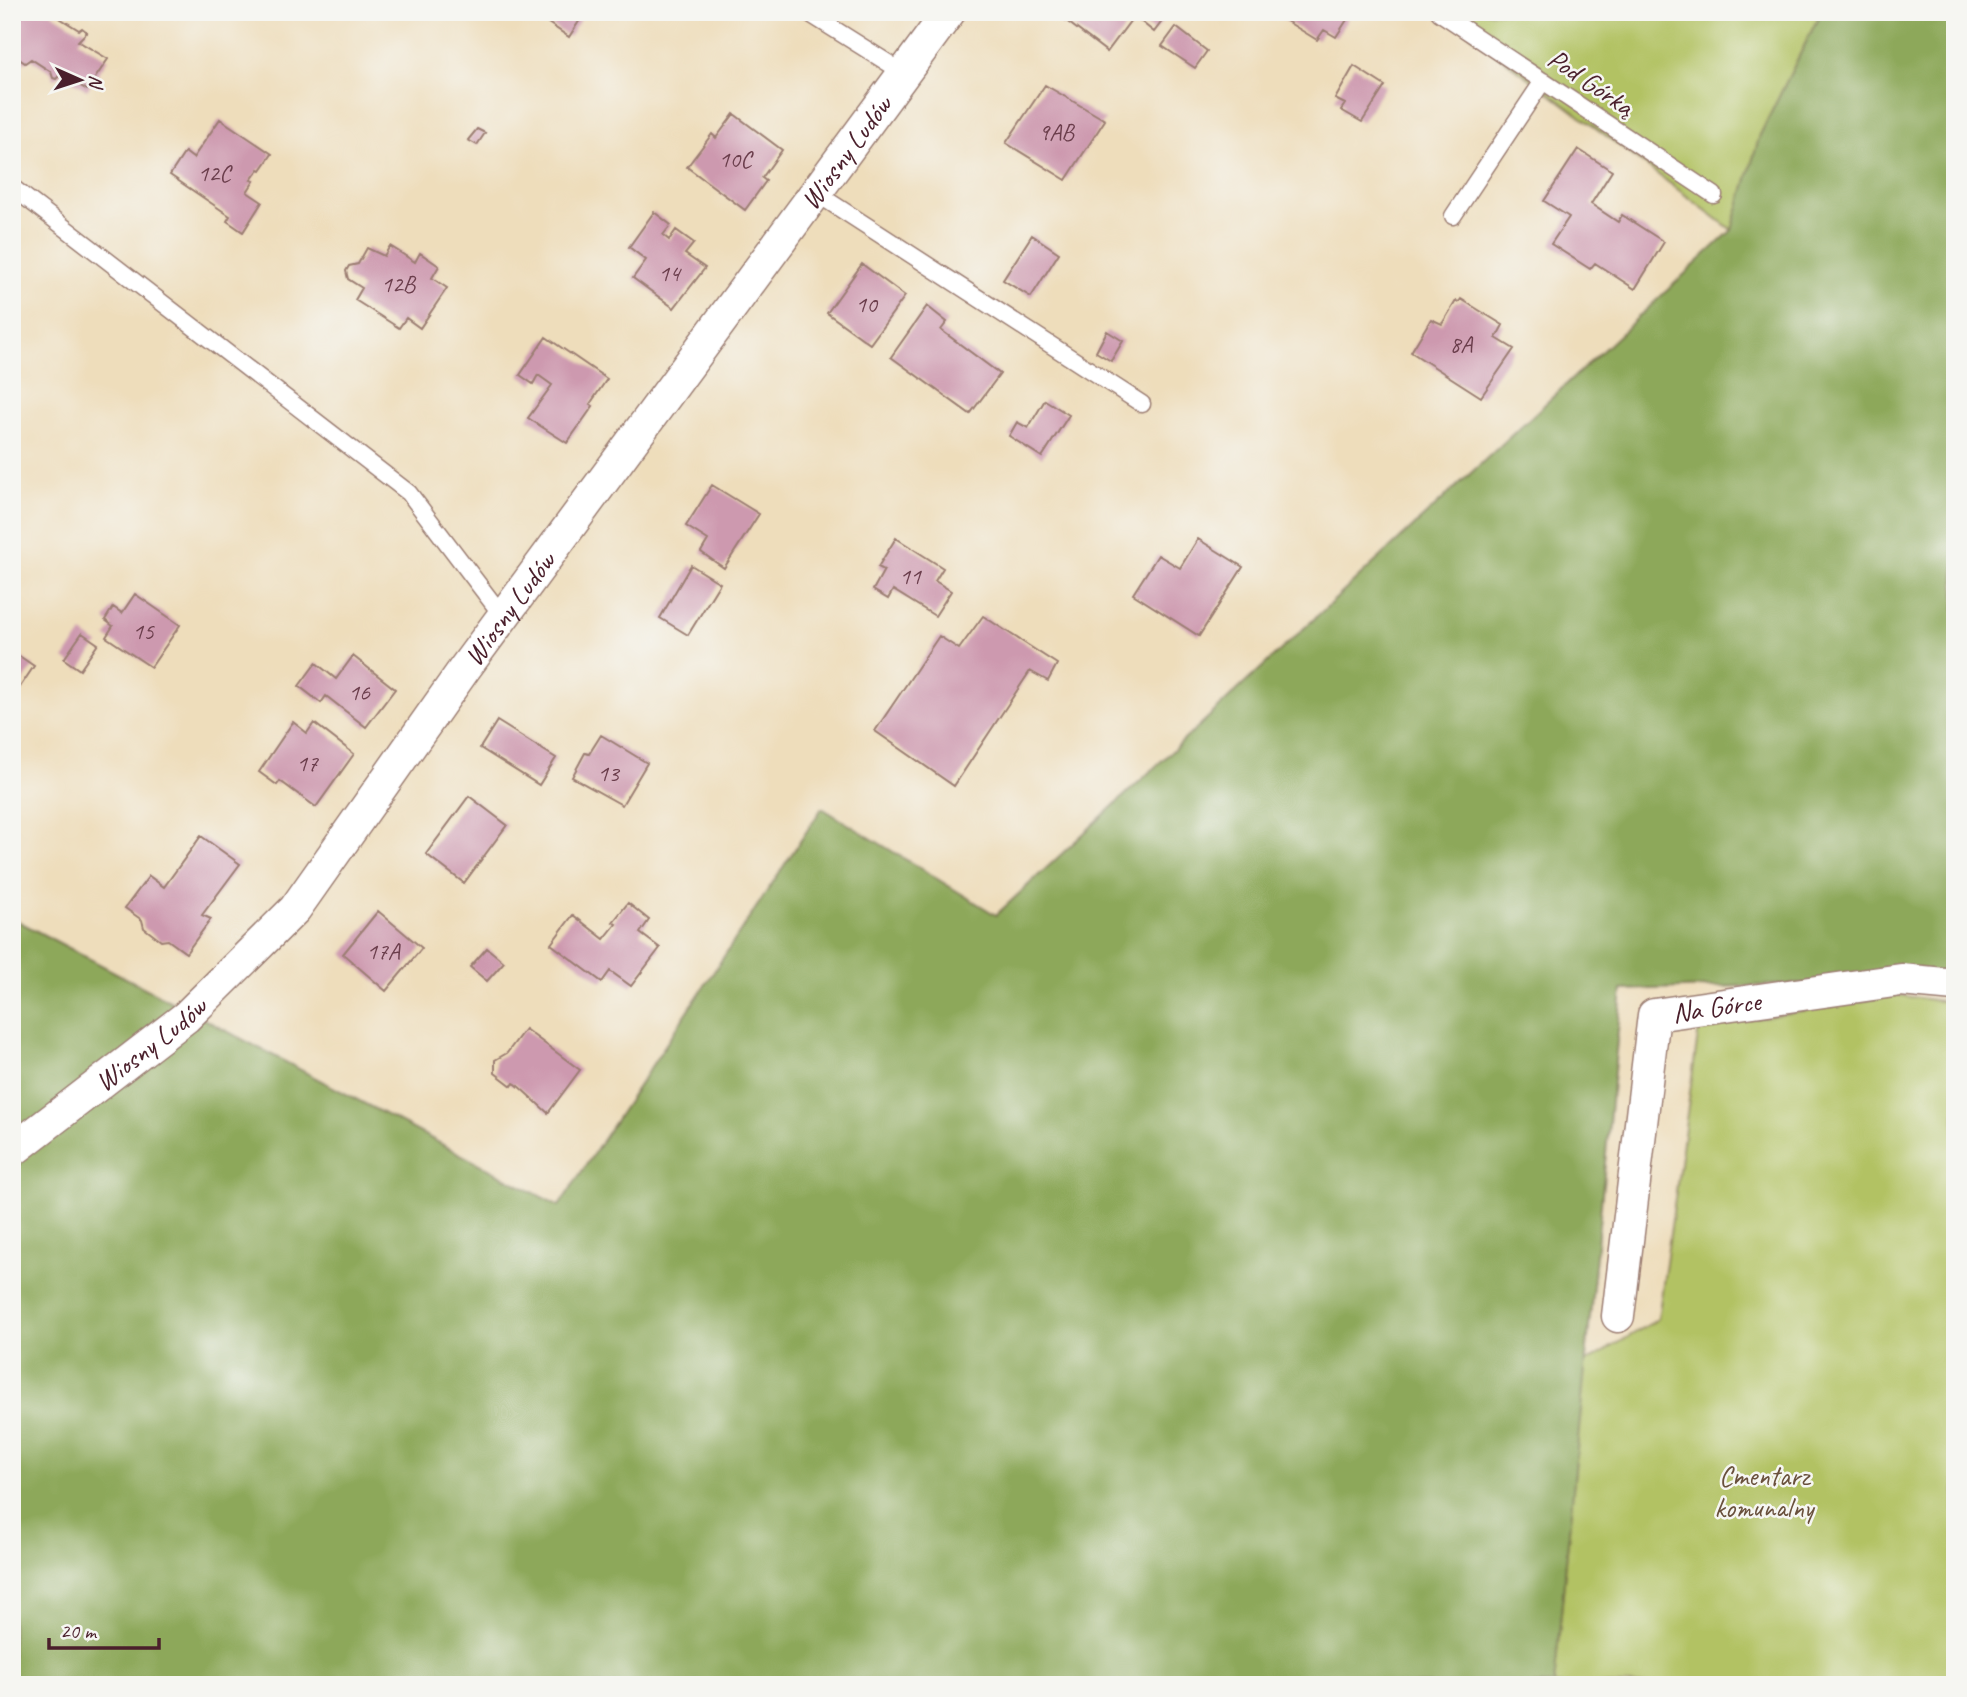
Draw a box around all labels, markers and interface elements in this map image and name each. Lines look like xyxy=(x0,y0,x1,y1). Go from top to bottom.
street label: Pod Górką xyxy=(1541,41,1642,124)
north arrow xyxy=(46,46,116,116)
text: N xyxy=(84,74,108,91)
street label: Wiosny Ludów xyxy=(792,87,900,216)
house number: 9AB xyxy=(1038,117,1075,147)
house number: 10C xyxy=(719,144,754,174)
house number: 12C xyxy=(198,158,233,188)
house number: 14 xyxy=(658,258,682,288)
house number: 12B xyxy=(381,269,417,299)
house number: 10 xyxy=(855,289,879,319)
house number: 8A xyxy=(1450,329,1473,359)
street label: Wiosny Ludów xyxy=(456,543,564,672)
house number: 11 xyxy=(899,561,922,591)
house number: 15 xyxy=(132,616,155,646)
house number: 16 xyxy=(348,677,371,707)
house number: 17 xyxy=(296,748,319,778)
house number: 13 xyxy=(597,758,621,788)
house number: 17A xyxy=(366,936,401,966)
street label: Na Górce xyxy=(1670,982,1764,1030)
street label: Wiosny Ludów xyxy=(88,988,215,1098)
park label: Cmentarz komunalny xyxy=(1715,1458,1816,1525)
scale bar xyxy=(49,1606,159,1650)
text: 20 m xyxy=(60,1618,98,1644)

